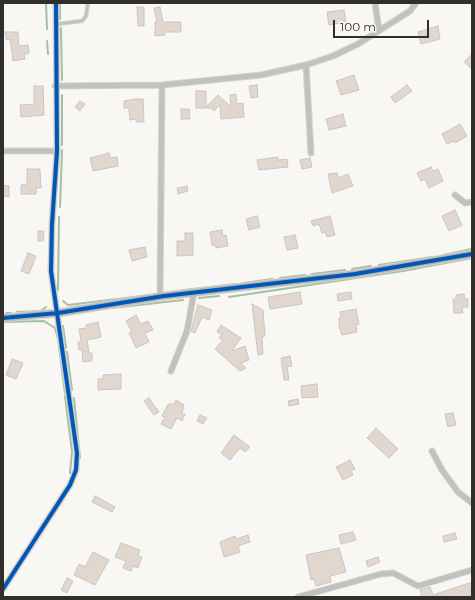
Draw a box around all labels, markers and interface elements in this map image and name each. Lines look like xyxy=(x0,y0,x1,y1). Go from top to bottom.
scale bar xyxy=(335,12,431,38)
text: 100 m xyxy=(340,19,376,34)

